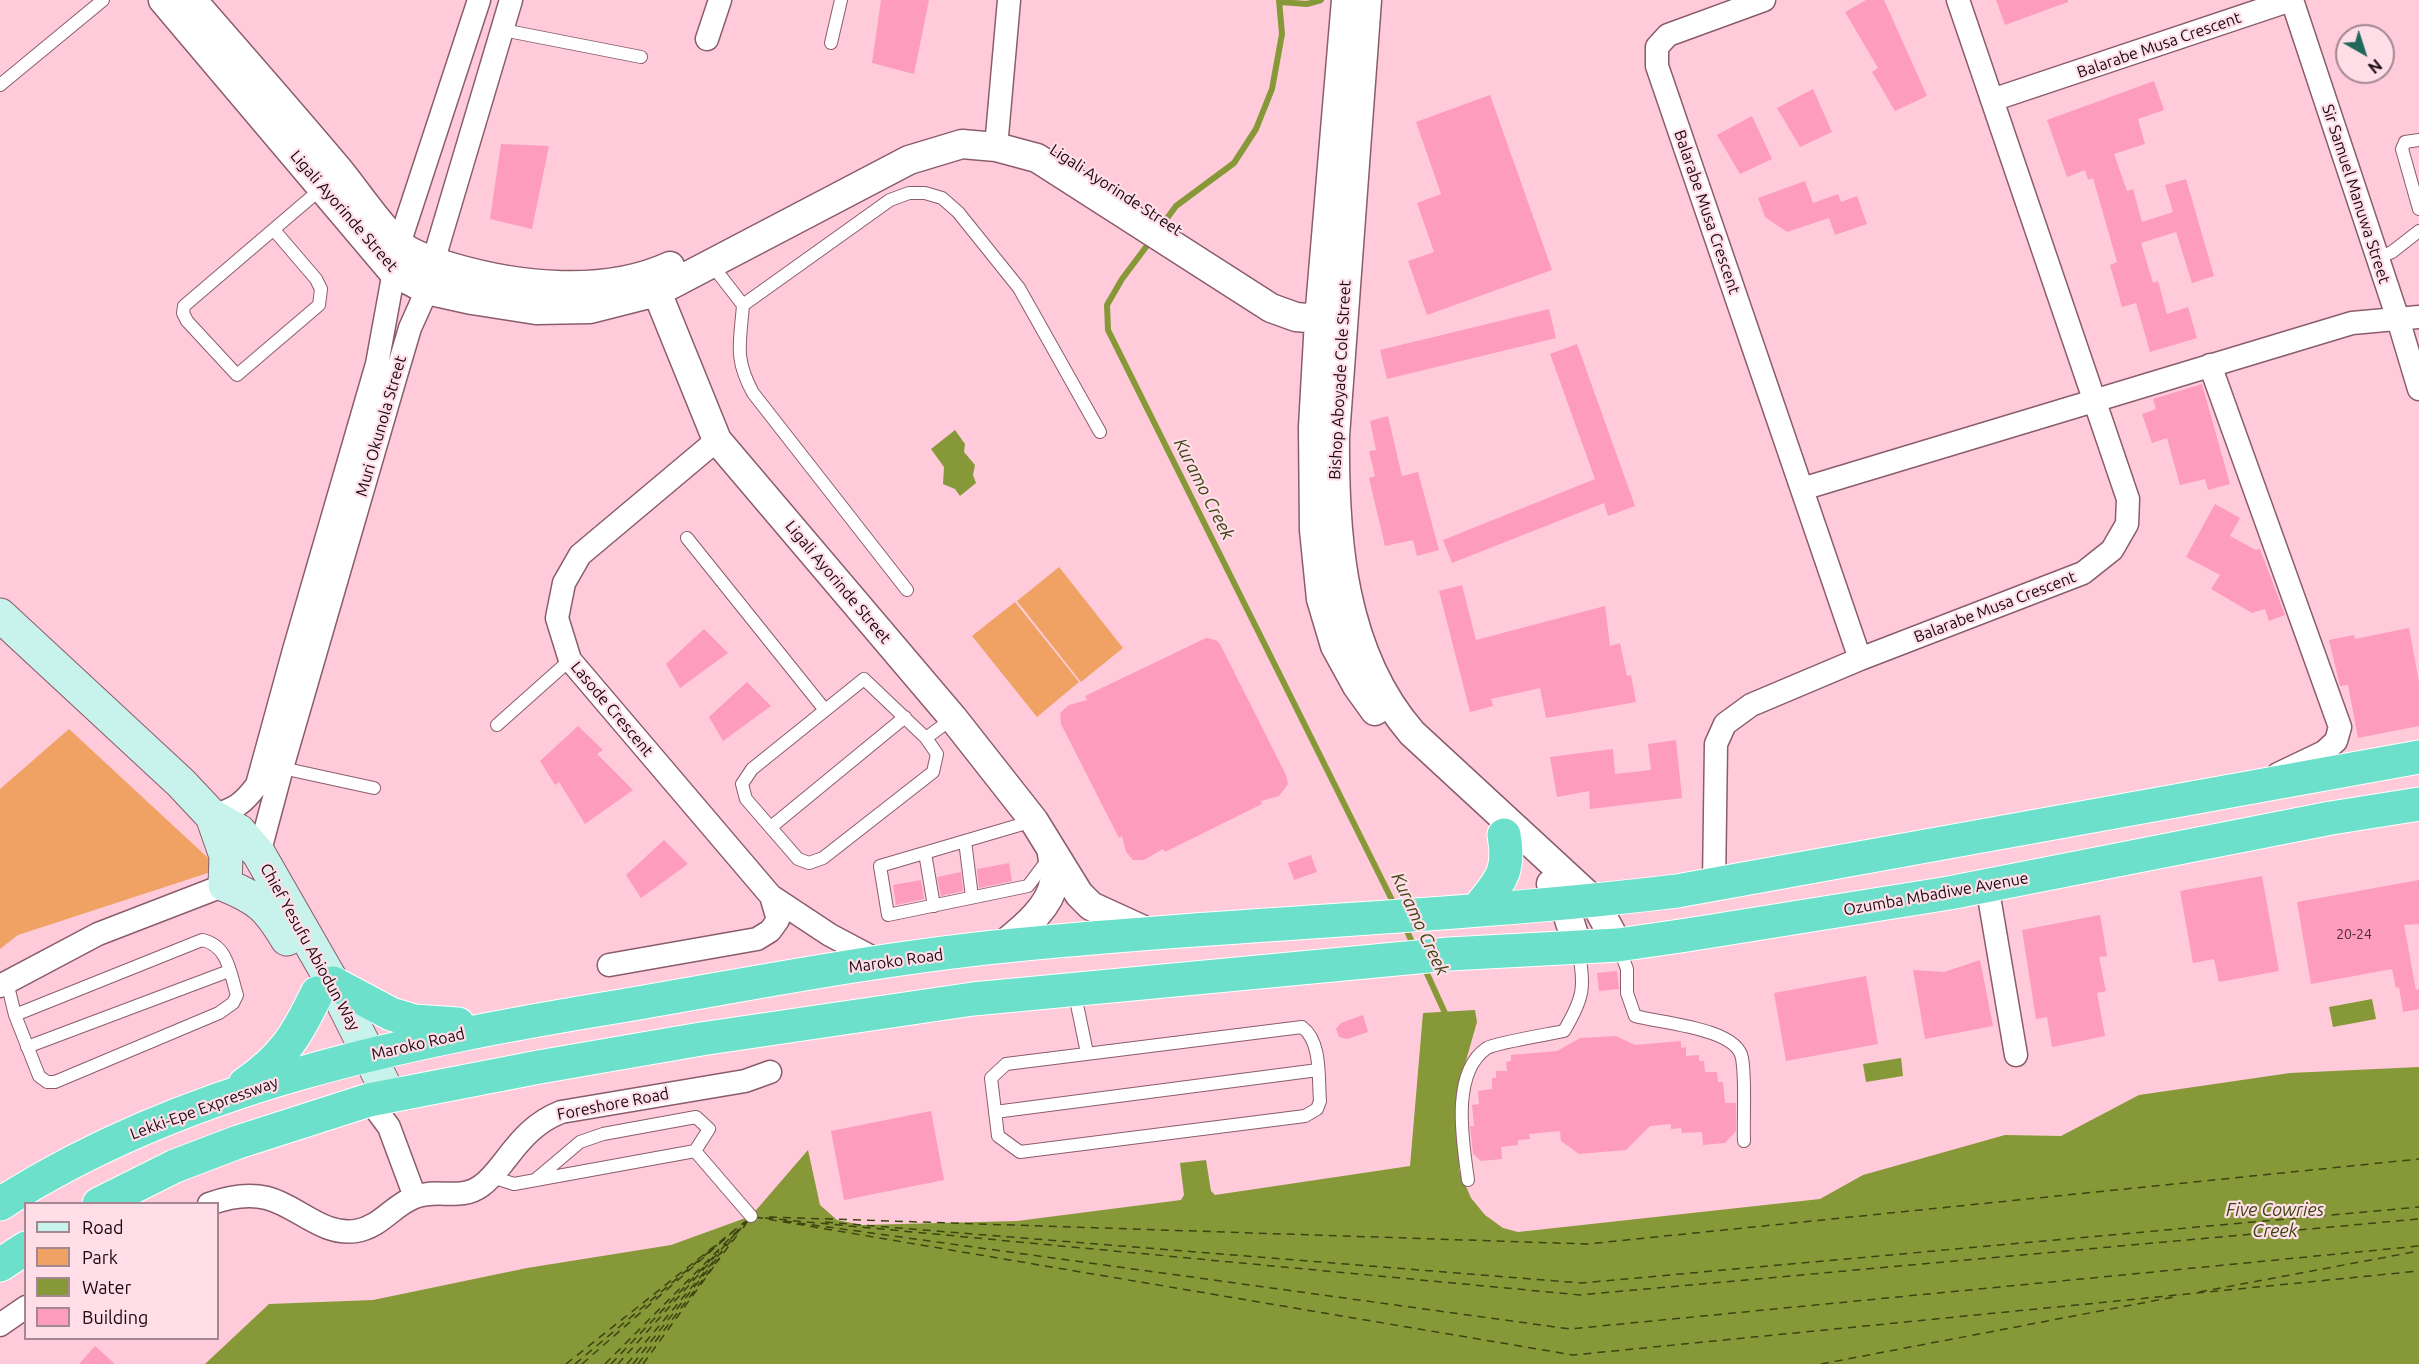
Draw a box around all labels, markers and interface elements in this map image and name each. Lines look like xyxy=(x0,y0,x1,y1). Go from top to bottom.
street label: Balarabe Musa Crescent xyxy=(2075,8,2243,82)
north arrow xyxy=(2335,24,2395,84)
text: N xyxy=(2365,56,2385,77)
street label: Sir Samuel Manuwa Street xyxy=(2318,102,2394,286)
street label: Balarabe Musa Crescent xyxy=(1670,128,1744,296)
street label: Ligali Ayorinde Street xyxy=(1046,140,1186,240)
street label: Ligali Ayorinde Street xyxy=(286,147,402,275)
street label: Bishop Aboyade Cole Street xyxy=(1325,280,1355,480)
street label: Muri Okunola Street xyxy=(352,353,410,499)
water label: Kuramo Creek xyxy=(1169,435,1239,543)
street label: Ligali Ayorinde Street xyxy=(781,517,895,647)
street label: Balarabe Musa Crescent xyxy=(1911,567,2079,647)
street label: Lasode Crescent xyxy=(567,658,657,760)
street label: Chief Yesufu Abiodun Way xyxy=(256,860,364,1034)
street label: Ozumba Mbadiwe Avenue xyxy=(1842,868,2030,920)
water label: Kuramo Creek xyxy=(1387,869,1453,979)
house number: 20-24 xyxy=(2336,926,2372,942)
street label: Maroko Road xyxy=(848,945,944,977)
street label: Maroko Road xyxy=(369,1024,467,1064)
street label: Lekki-Epe Expressway xyxy=(127,1072,281,1144)
street label: Foreshore Road xyxy=(555,1084,671,1124)
water label: Five Cowries Creek xyxy=(2226,1199,2324,1242)
legend xyxy=(24,1202,219,1340)
text: Road xyxy=(82,1217,124,1237)
text: Park xyxy=(82,1247,118,1267)
text: Water xyxy=(82,1277,131,1297)
text: Building xyxy=(82,1307,148,1327)

